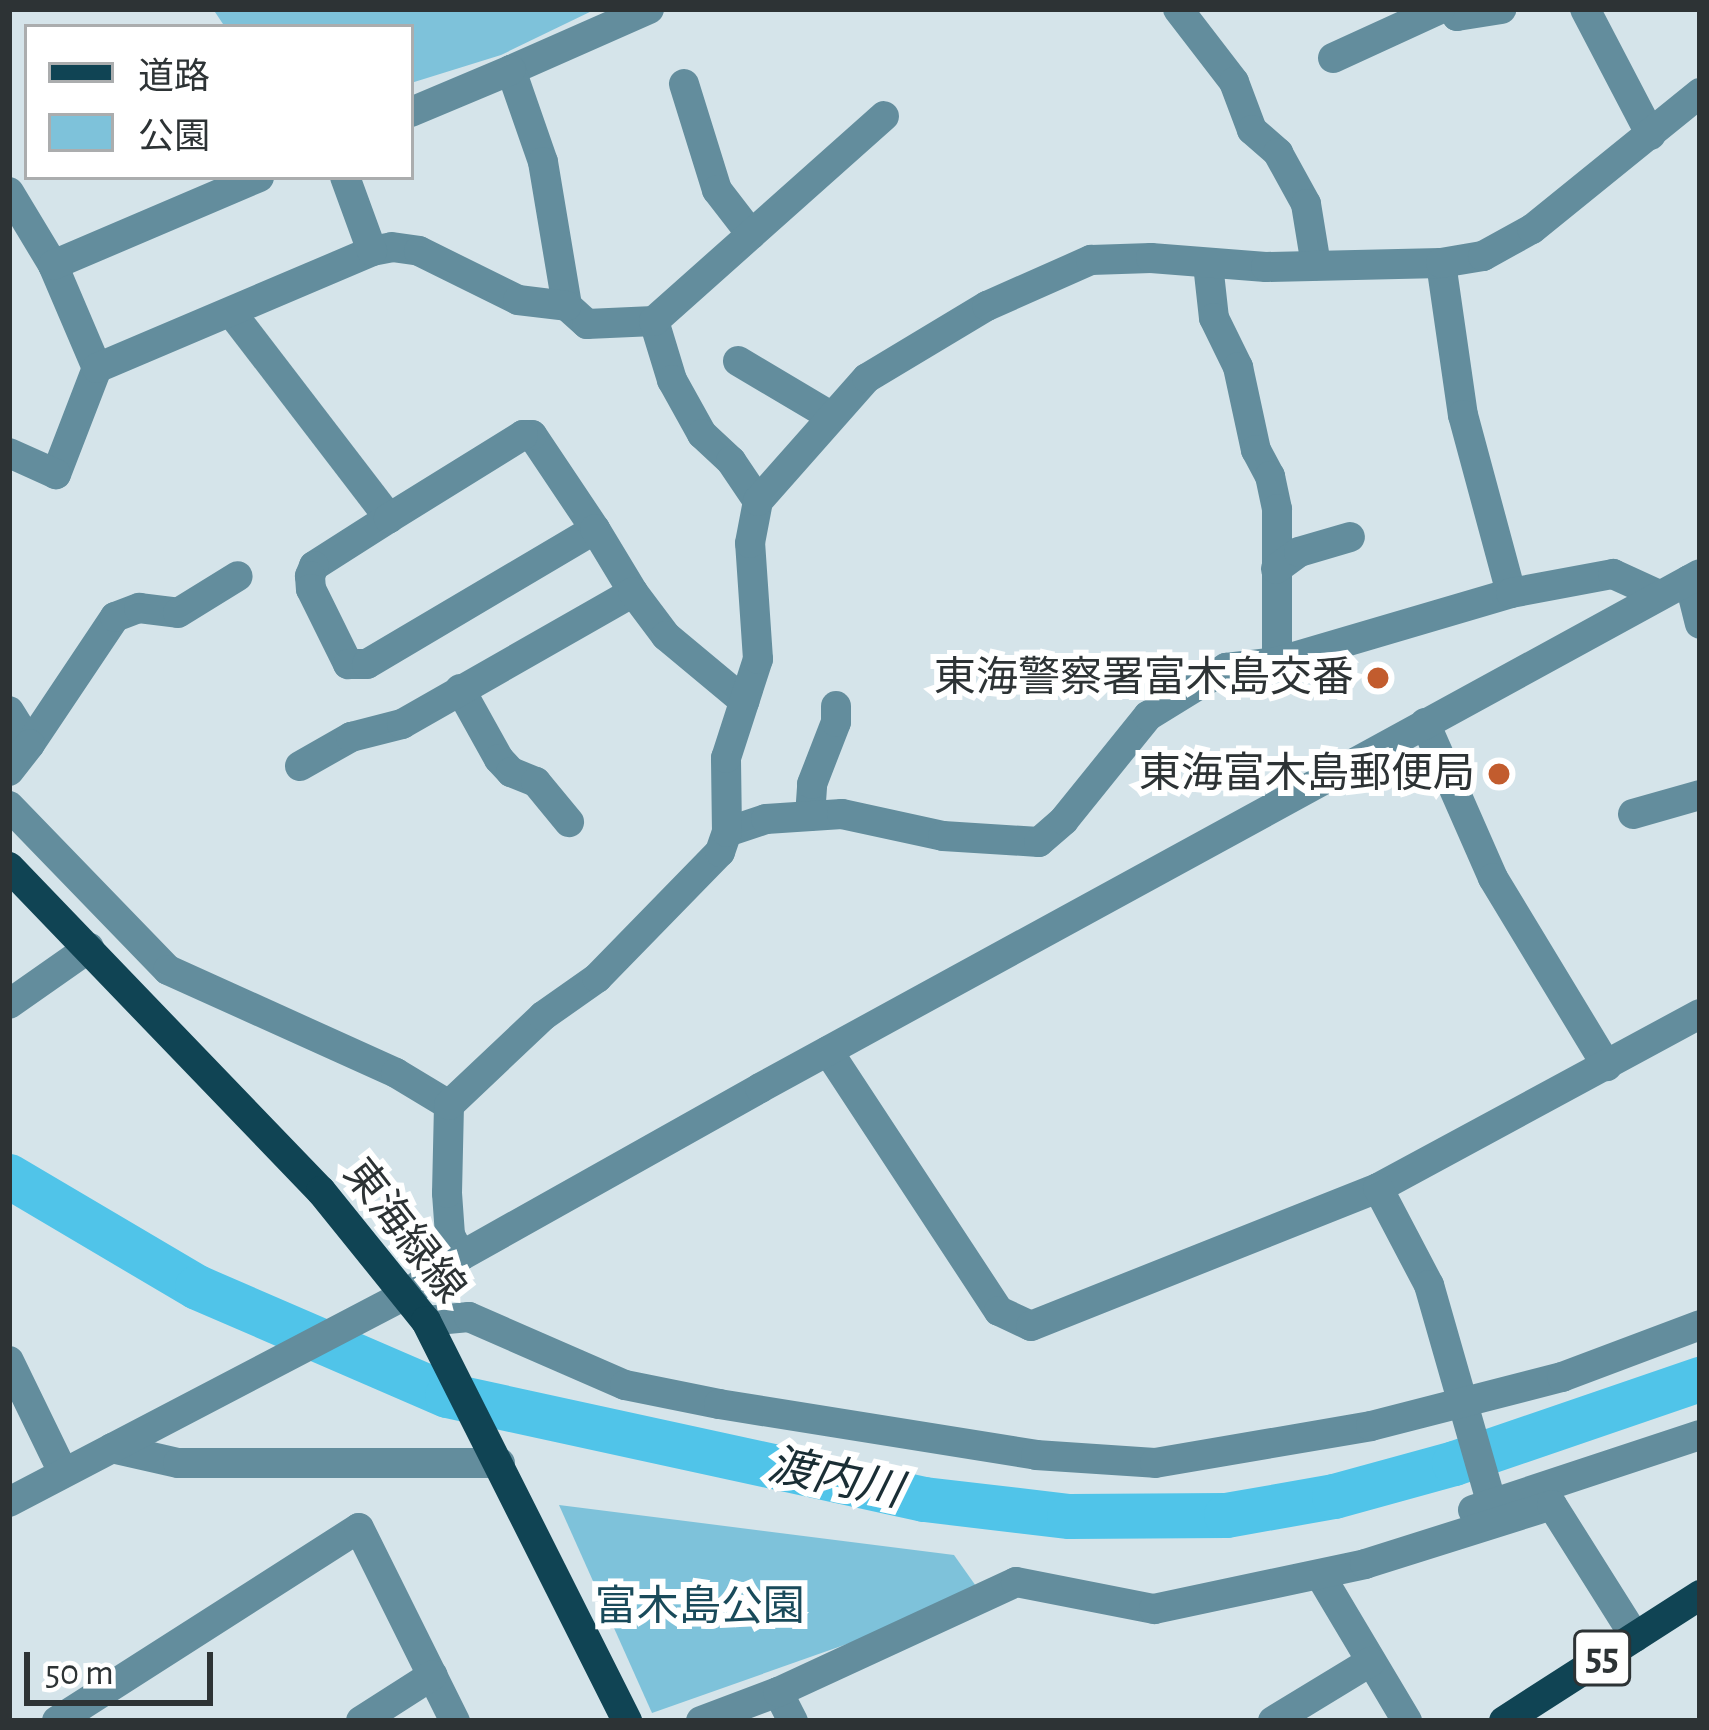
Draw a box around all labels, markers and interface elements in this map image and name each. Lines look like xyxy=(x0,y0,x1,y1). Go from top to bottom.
legend xyxy=(24,24,414,180)
text: 道路 xyxy=(138,59,210,95)
text: 公園 xyxy=(138,119,210,155)
place label: 東海警察署富木島交番 xyxy=(934,653,1354,703)
marker: 東海警察署富木島交番 xyxy=(1365,665,1391,691)
place label: 東海富木島郵便局 xyxy=(1139,749,1475,799)
marker: 東海富木島郵便局 xyxy=(1486,761,1512,787)
street label: 東海緑線 xyxy=(332,1149,476,1313)
water label: 渡内川 xyxy=(763,1439,907,1519)
park label: 富木島公園 xyxy=(595,1582,805,1632)
road number: 55 xyxy=(1572,1625,1632,1691)
scale bar xyxy=(30,1628,219,1702)
text: 50 m xyxy=(45,1655,114,1691)

